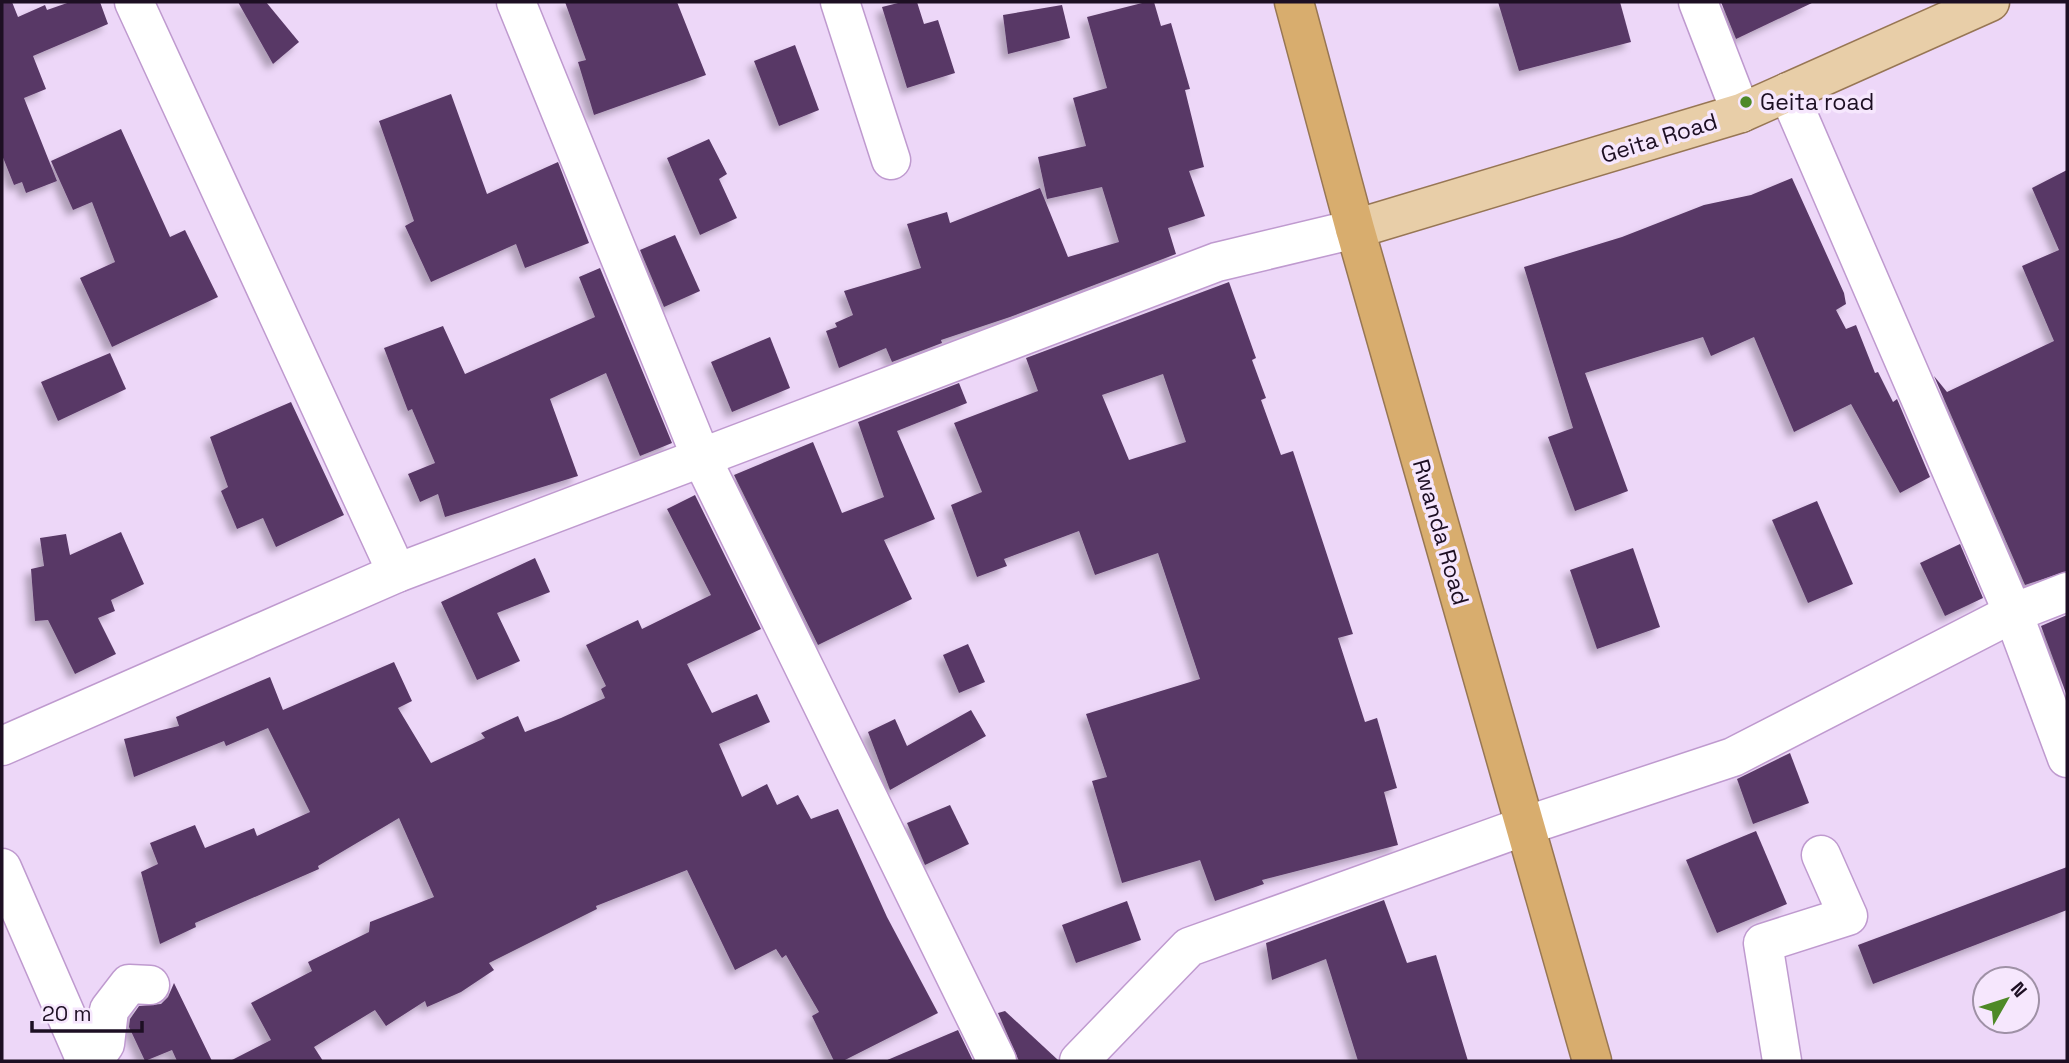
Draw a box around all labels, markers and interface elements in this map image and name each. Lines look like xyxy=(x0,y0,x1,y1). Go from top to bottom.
place label: Geita road xyxy=(1760,87,1874,117)
marker: Geita road xyxy=(1738,94,1754,110)
street label: Geita Road xyxy=(1597,106,1721,170)
street label: Rwanda Road xyxy=(1406,456,1476,608)
north arrow xyxy=(1971,965,2041,1035)
text: N xyxy=(2005,977,2033,1002)
scale bar xyxy=(32,990,142,1034)
text: 20 m xyxy=(42,1000,92,1027)

